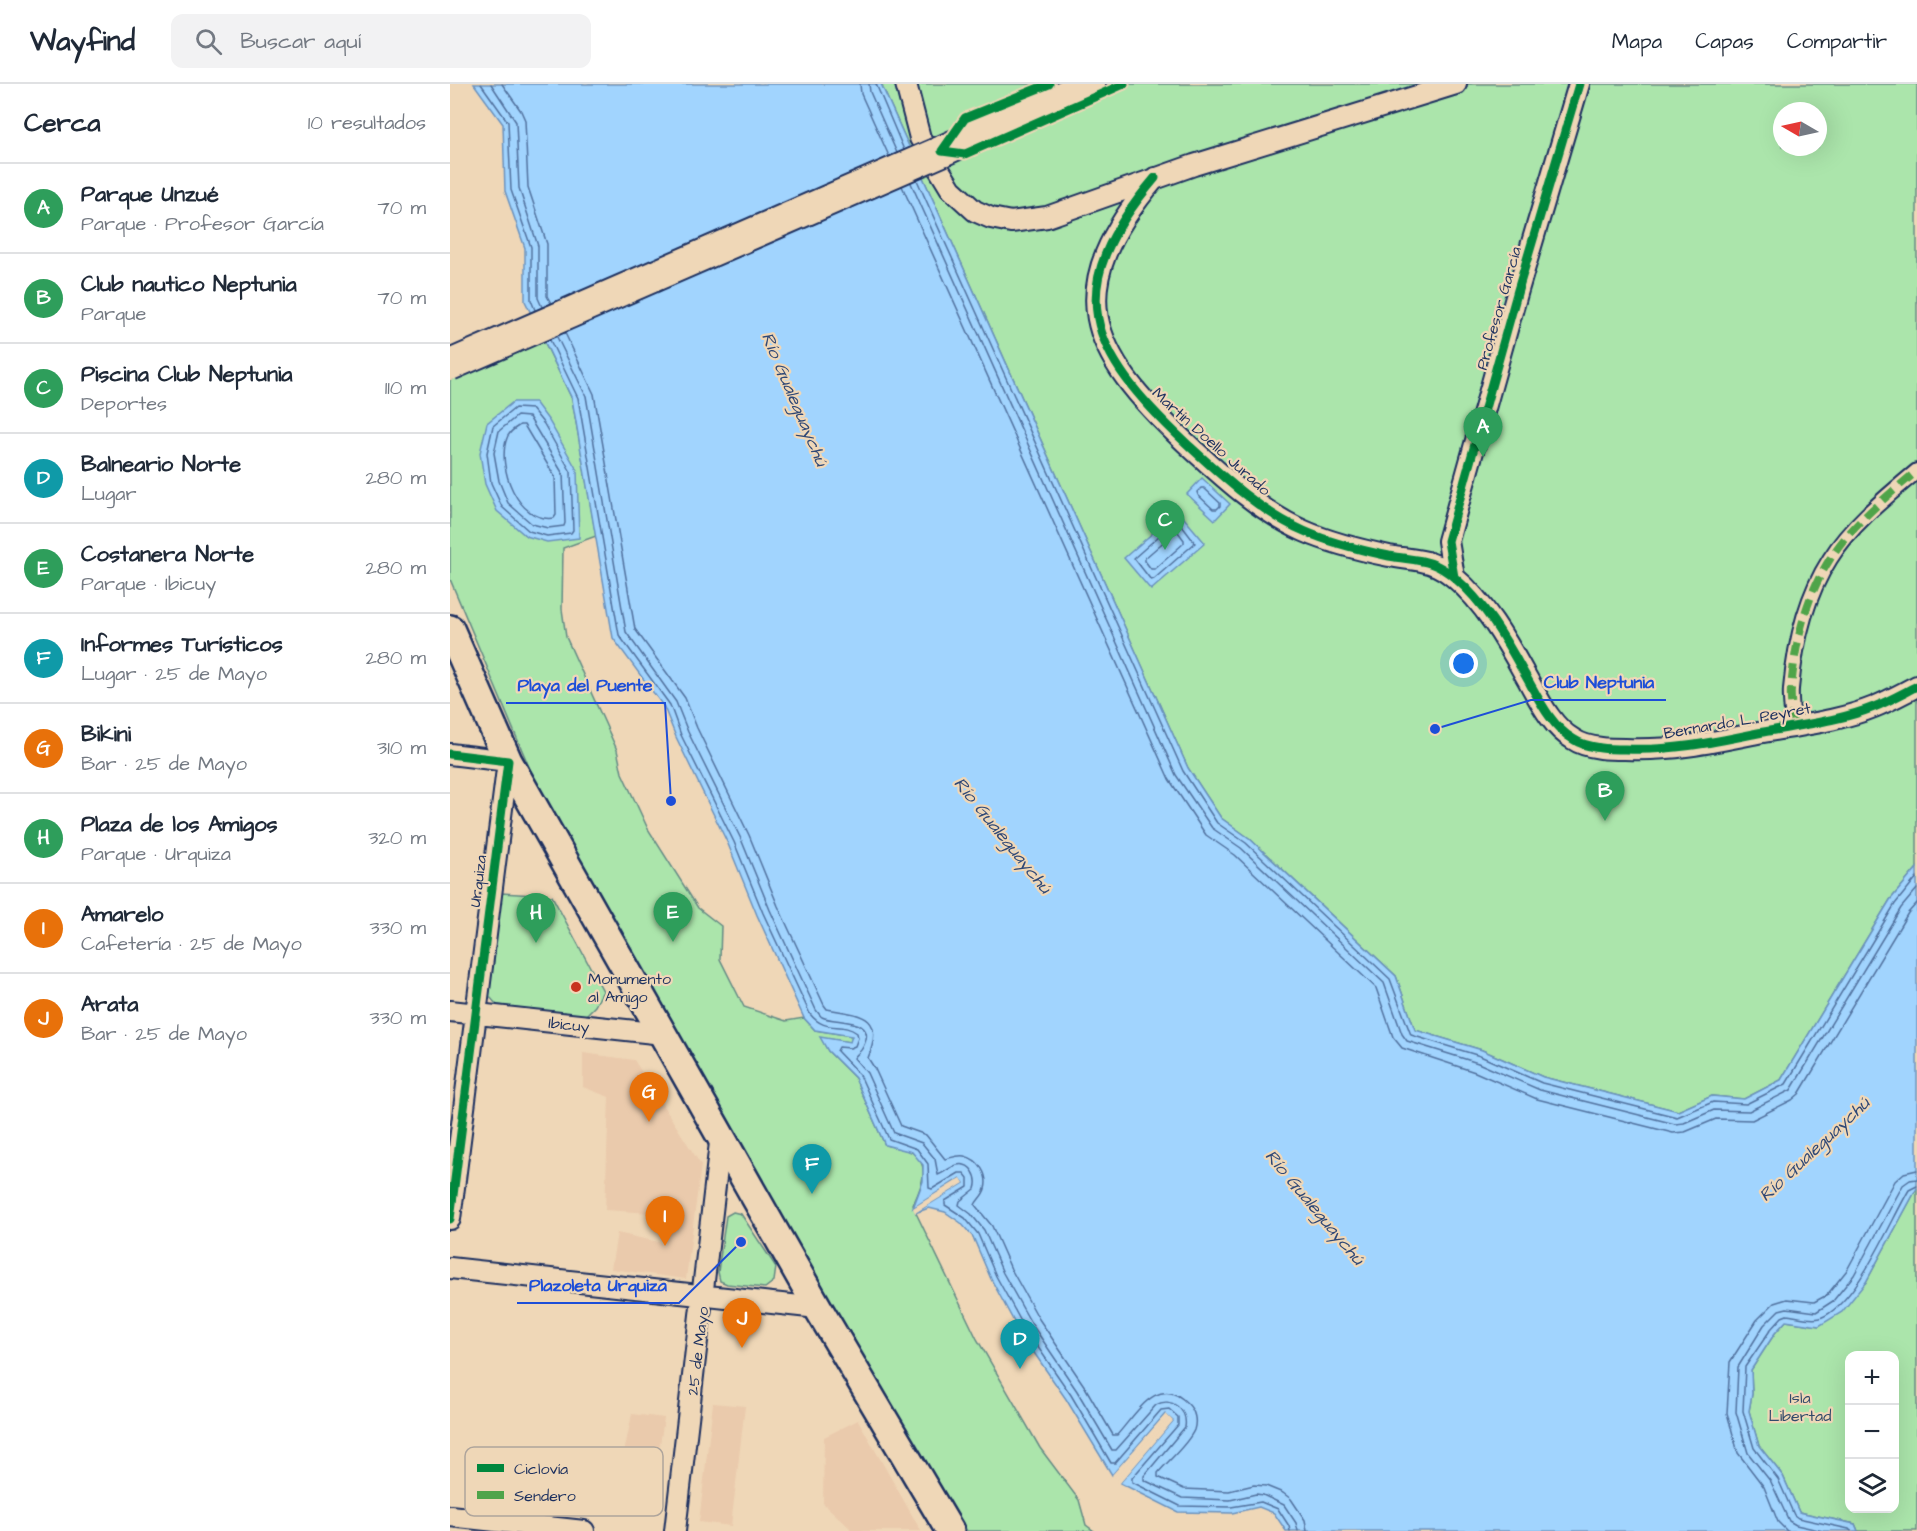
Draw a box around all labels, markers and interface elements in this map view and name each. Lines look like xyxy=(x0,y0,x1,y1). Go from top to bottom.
search box xyxy=(171,14,591,68)
text: Wayfind xyxy=(30,22,135,61)
icon: search xyxy=(192,25,225,58)
text: Buscar aquí xyxy=(240,26,361,57)
text: Mapa xyxy=(1612,27,1662,56)
text: Capas xyxy=(1695,27,1754,56)
text: Compartir xyxy=(1787,27,1887,56)
north arrow xyxy=(1773,102,1827,156)
text: Cerca xyxy=(24,105,101,141)
text: 10 resultados xyxy=(308,109,426,137)
text: Parque Unzué xyxy=(81,179,219,210)
text: A xyxy=(37,194,50,222)
text: 70 m xyxy=(378,194,426,222)
text: Parque · Profesor García xyxy=(81,210,324,238)
street label: Profesor García xyxy=(1471,244,1527,372)
text: Club nautico Neptunia xyxy=(81,269,297,300)
text: B xyxy=(36,284,51,312)
text: 70 m xyxy=(378,284,426,312)
text: Parque xyxy=(81,300,146,328)
water label: Río Gualeguaychú xyxy=(754,328,834,471)
text: Piscina Club Neptunia xyxy=(81,359,293,390)
text: C xyxy=(36,374,51,402)
text: 110 m xyxy=(385,374,426,402)
street label: Martín Doello Jurado xyxy=(1147,382,1275,501)
text: Deportes xyxy=(81,390,167,418)
pin: A xyxy=(1464,408,1502,457)
text: Balneario Norte xyxy=(81,449,241,480)
text: D xyxy=(37,464,50,492)
text: 280 m xyxy=(365,464,426,492)
text: Lugar xyxy=(81,480,137,508)
pin: C xyxy=(1146,500,1184,550)
text: Costanera Norte xyxy=(81,539,254,570)
text: E xyxy=(38,554,49,582)
text: 280 m xyxy=(365,554,426,582)
text: Parque · Ibicuy xyxy=(81,570,216,598)
text: Informes Turísticos xyxy=(81,629,283,660)
text: F xyxy=(37,644,50,672)
text: 280 m xyxy=(365,644,426,672)
your location xyxy=(1449,649,1478,678)
text: Lugar · 25 de Mayo xyxy=(81,660,267,688)
callout: Club Neptunia xyxy=(1531,664,1666,700)
callout: Playa del Puente xyxy=(506,667,665,703)
text: Club Neptunia xyxy=(1544,670,1655,695)
text: Playa del Puente xyxy=(517,673,653,699)
street label: Bernardo L. Peyret xyxy=(1662,697,1813,746)
text: Bikini xyxy=(81,719,131,750)
text: G xyxy=(37,734,50,762)
text: 310 m xyxy=(377,734,426,762)
text: Bar · 25 de Mayo xyxy=(81,750,247,778)
water label: Río Gualeguaychú xyxy=(947,772,1058,900)
pin: B xyxy=(1586,772,1624,821)
text: Plaza de los Amigos xyxy=(81,809,278,840)
text: H xyxy=(37,824,50,852)
text: 320 m xyxy=(368,824,426,852)
text: Parque · Urquiza xyxy=(81,840,231,868)
street label: Urquiza xyxy=(464,854,492,909)
pin: E xyxy=(654,892,692,942)
pin: H xyxy=(516,894,556,943)
text: Amarelo xyxy=(81,899,163,930)
text: I xyxy=(42,914,45,942)
text: 330 m xyxy=(369,914,426,942)
text: Cafetería · 25 de Mayo xyxy=(81,930,302,958)
place label: Monumento al Amigo xyxy=(588,968,671,1009)
marker: Monumento al Amigo xyxy=(569,980,583,994)
text: Arata xyxy=(81,989,139,1020)
text: J xyxy=(38,1004,49,1032)
text: 330 m xyxy=(369,1004,426,1032)
street label: Ibicuy xyxy=(547,1012,591,1039)
text: Bar · 25 de Mayo xyxy=(81,1020,247,1048)
pin: G xyxy=(630,1072,668,1122)
water label: Río Gualeguaychú xyxy=(1753,1091,1877,1208)
pin: F xyxy=(792,1144,832,1194)
water label: Río Gualeguaychú xyxy=(1258,1144,1371,1271)
pin: I xyxy=(646,1196,684,1246)
callout: Plazoleta Urquiza xyxy=(517,1267,679,1303)
text: Plazoleta Urquiza xyxy=(529,1273,668,1298)
pin: J xyxy=(722,1298,762,1348)
street label: 25 de Mayo xyxy=(682,1305,715,1397)
pin: D xyxy=(1000,1320,1040,1369)
map controls xyxy=(1845,1351,1899,1513)
button: + xyxy=(1845,1351,1899,1405)
park label: Isla Libertad xyxy=(1769,1387,1831,1427)
button: − xyxy=(1845,1405,1899,1459)
legend xyxy=(465,1447,663,1516)
text: Ciclovía xyxy=(514,1458,568,1480)
button: layers xyxy=(1845,1459,1899,1513)
text: Sendero xyxy=(514,1485,576,1507)

